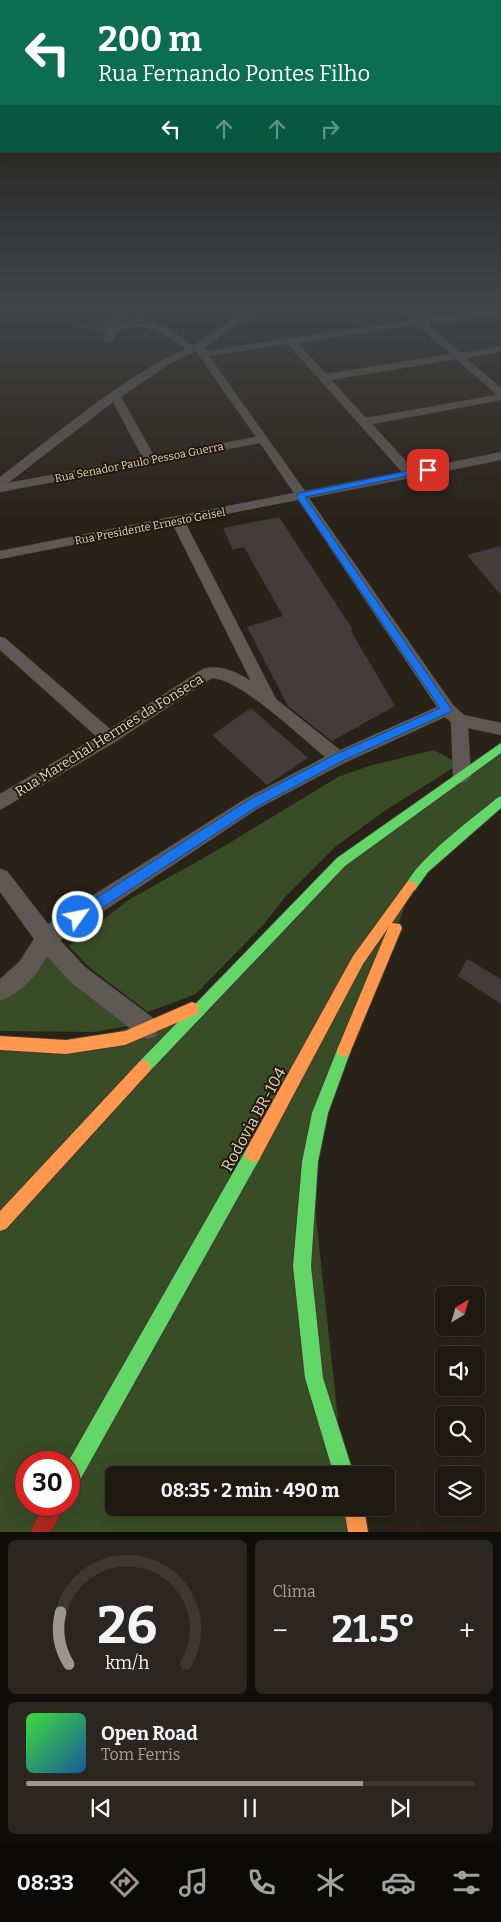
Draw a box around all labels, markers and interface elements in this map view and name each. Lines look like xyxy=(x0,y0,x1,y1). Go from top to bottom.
text: 200 m xyxy=(98,18,202,60)
icon: left xyxy=(15,20,80,85)
text: Rua Fernando Pontes Filho xyxy=(98,60,370,87)
icon: left xyxy=(157,115,185,143)
icon: ahead xyxy=(210,115,238,143)
icon: ahead xyxy=(263,115,291,143)
icon: right xyxy=(316,115,344,143)
street label: Rua Senador Paulo Pessoa Guerra xyxy=(54,440,225,485)
pin xyxy=(407,449,449,491)
icon: arrive xyxy=(414,456,442,484)
street label: Rua Presidente Ernesto Geisel xyxy=(74,506,226,547)
street label: Rua Marechal Hermes da Fonseca xyxy=(12,670,207,800)
position arrow xyxy=(51,890,103,942)
street label: Rodovia BR-104 xyxy=(217,1063,290,1174)
north arrow xyxy=(435,1286,485,1336)
map controls xyxy=(435,1286,485,1516)
button: sound xyxy=(435,1346,485,1396)
button: search xyxy=(435,1406,485,1456)
speed limit sign: 30 xyxy=(15,1451,80,1516)
button: layers xyxy=(435,1466,485,1516)
text: 08:35 · 2 min · 490 m xyxy=(161,1479,339,1502)
text: Clima xyxy=(273,1582,316,1601)
text: 26 xyxy=(97,1594,157,1657)
text: 21.5° xyxy=(331,1606,416,1652)
text: − xyxy=(273,1614,288,1647)
text: + xyxy=(459,1614,475,1647)
text: km/h xyxy=(105,1652,149,1674)
text: Open Road xyxy=(101,1722,198,1745)
text: Tom Ferris xyxy=(101,1745,180,1764)
icon: previous xyxy=(87,1794,115,1822)
icon: pause xyxy=(236,1794,264,1822)
icon: next xyxy=(386,1794,414,1822)
icon: directions xyxy=(107,1865,142,1900)
icon: music xyxy=(176,1865,211,1900)
icon: phone xyxy=(244,1865,279,1900)
icon: climate xyxy=(313,1865,348,1900)
icon: car xyxy=(381,1865,416,1900)
icon: filters xyxy=(449,1865,484,1900)
text: 08:33 xyxy=(17,1869,74,1896)

